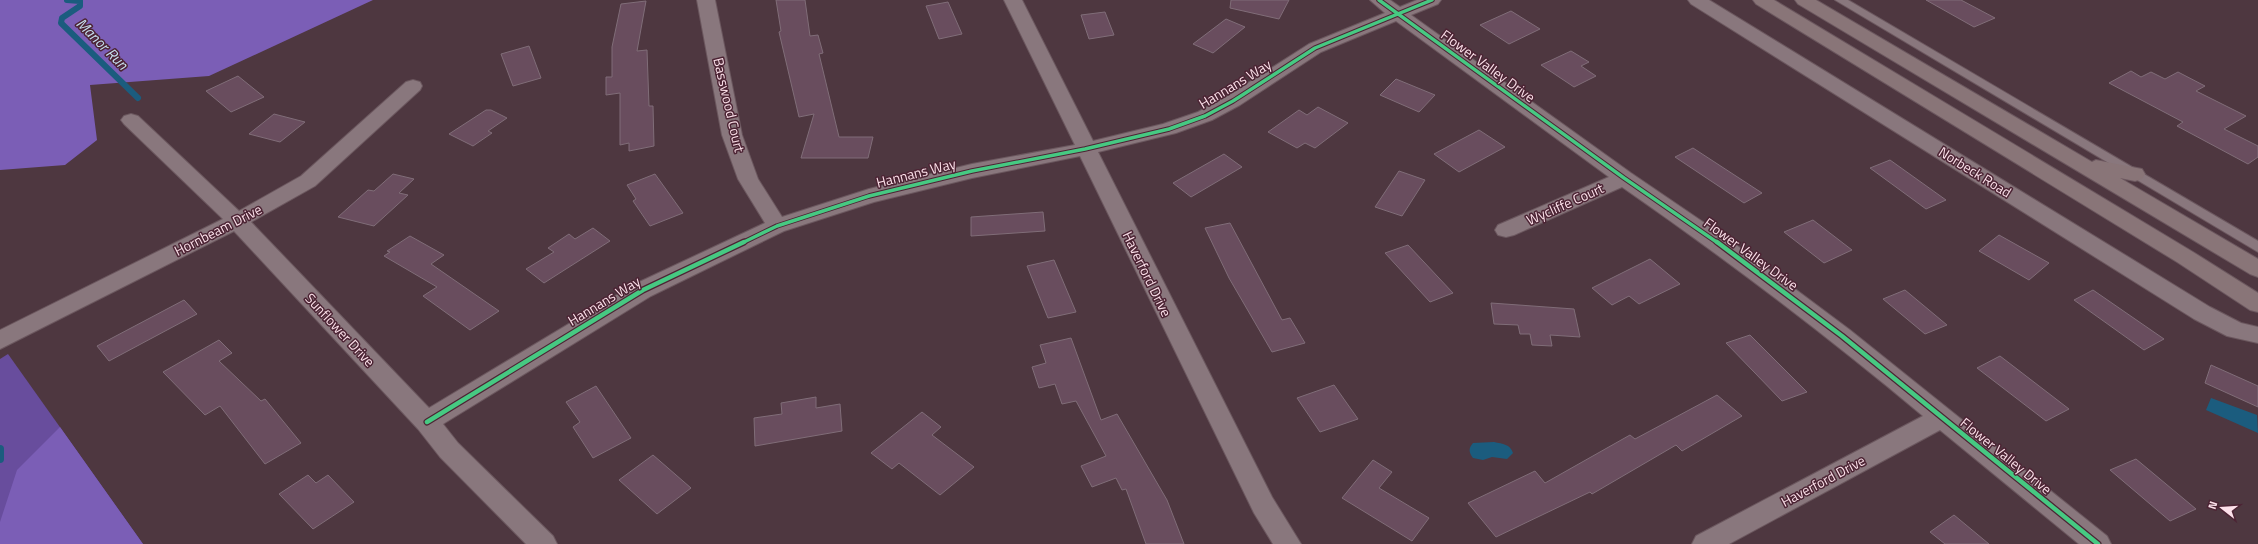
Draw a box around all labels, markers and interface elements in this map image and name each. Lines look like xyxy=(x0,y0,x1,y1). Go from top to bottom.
water label: Manor Run xyxy=(71,12,134,75)
street label: Flower Valley Drive xyxy=(1437,24,1540,107)
street label: Hannans Way xyxy=(1194,53,1275,114)
street label: Basswood Court xyxy=(708,55,751,154)
street label: Norbeck Road xyxy=(1935,141,2016,202)
street label: Hannans Way xyxy=(874,152,958,193)
street label: Wycliffe Court xyxy=(1523,177,1607,230)
street label: Hornbeam Drive xyxy=(170,198,265,261)
street label: Flower Valley Drive xyxy=(1700,212,1803,295)
street label: Haverford Drive xyxy=(1118,228,1177,320)
street label: Hannans Way xyxy=(563,270,644,331)
street label: Sunflower Drive xyxy=(301,288,380,371)
street label: Flower Valley Drive xyxy=(1956,412,2057,499)
street label: Haverford Drive xyxy=(1777,450,1869,512)
north arrow xyxy=(2202,488,2242,528)
text: N xyxy=(2204,499,2221,511)

